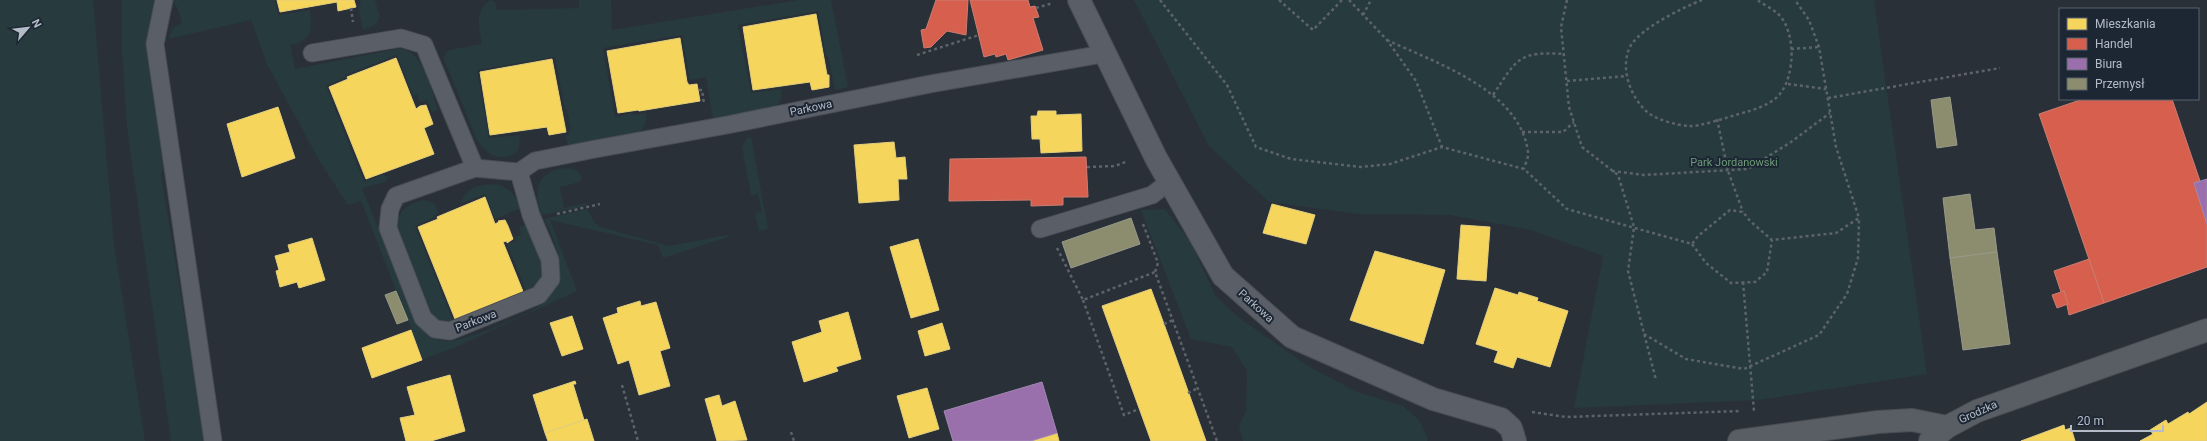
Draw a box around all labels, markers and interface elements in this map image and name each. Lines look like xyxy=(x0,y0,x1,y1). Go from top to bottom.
north arrow xyxy=(8,8,48,48)
legend xyxy=(2059,8,2199,100)
text: N xyxy=(29,17,44,30)
text: Mieszkania xyxy=(2095,17,2156,31)
text: Handel xyxy=(2095,37,2133,51)
text: Biura xyxy=(2095,57,2122,71)
text: Przemysł xyxy=(2095,77,2145,91)
street label: Parkowa xyxy=(789,97,833,119)
park label: Park Jordanowski xyxy=(1690,156,1778,169)
street label: Parkowa xyxy=(1236,287,1276,325)
street label: Parkowa xyxy=(454,307,498,335)
street label: Grodzka xyxy=(1957,398,1999,426)
scale bar xyxy=(2071,407,2163,433)
text: 20 m xyxy=(2077,414,2104,428)

